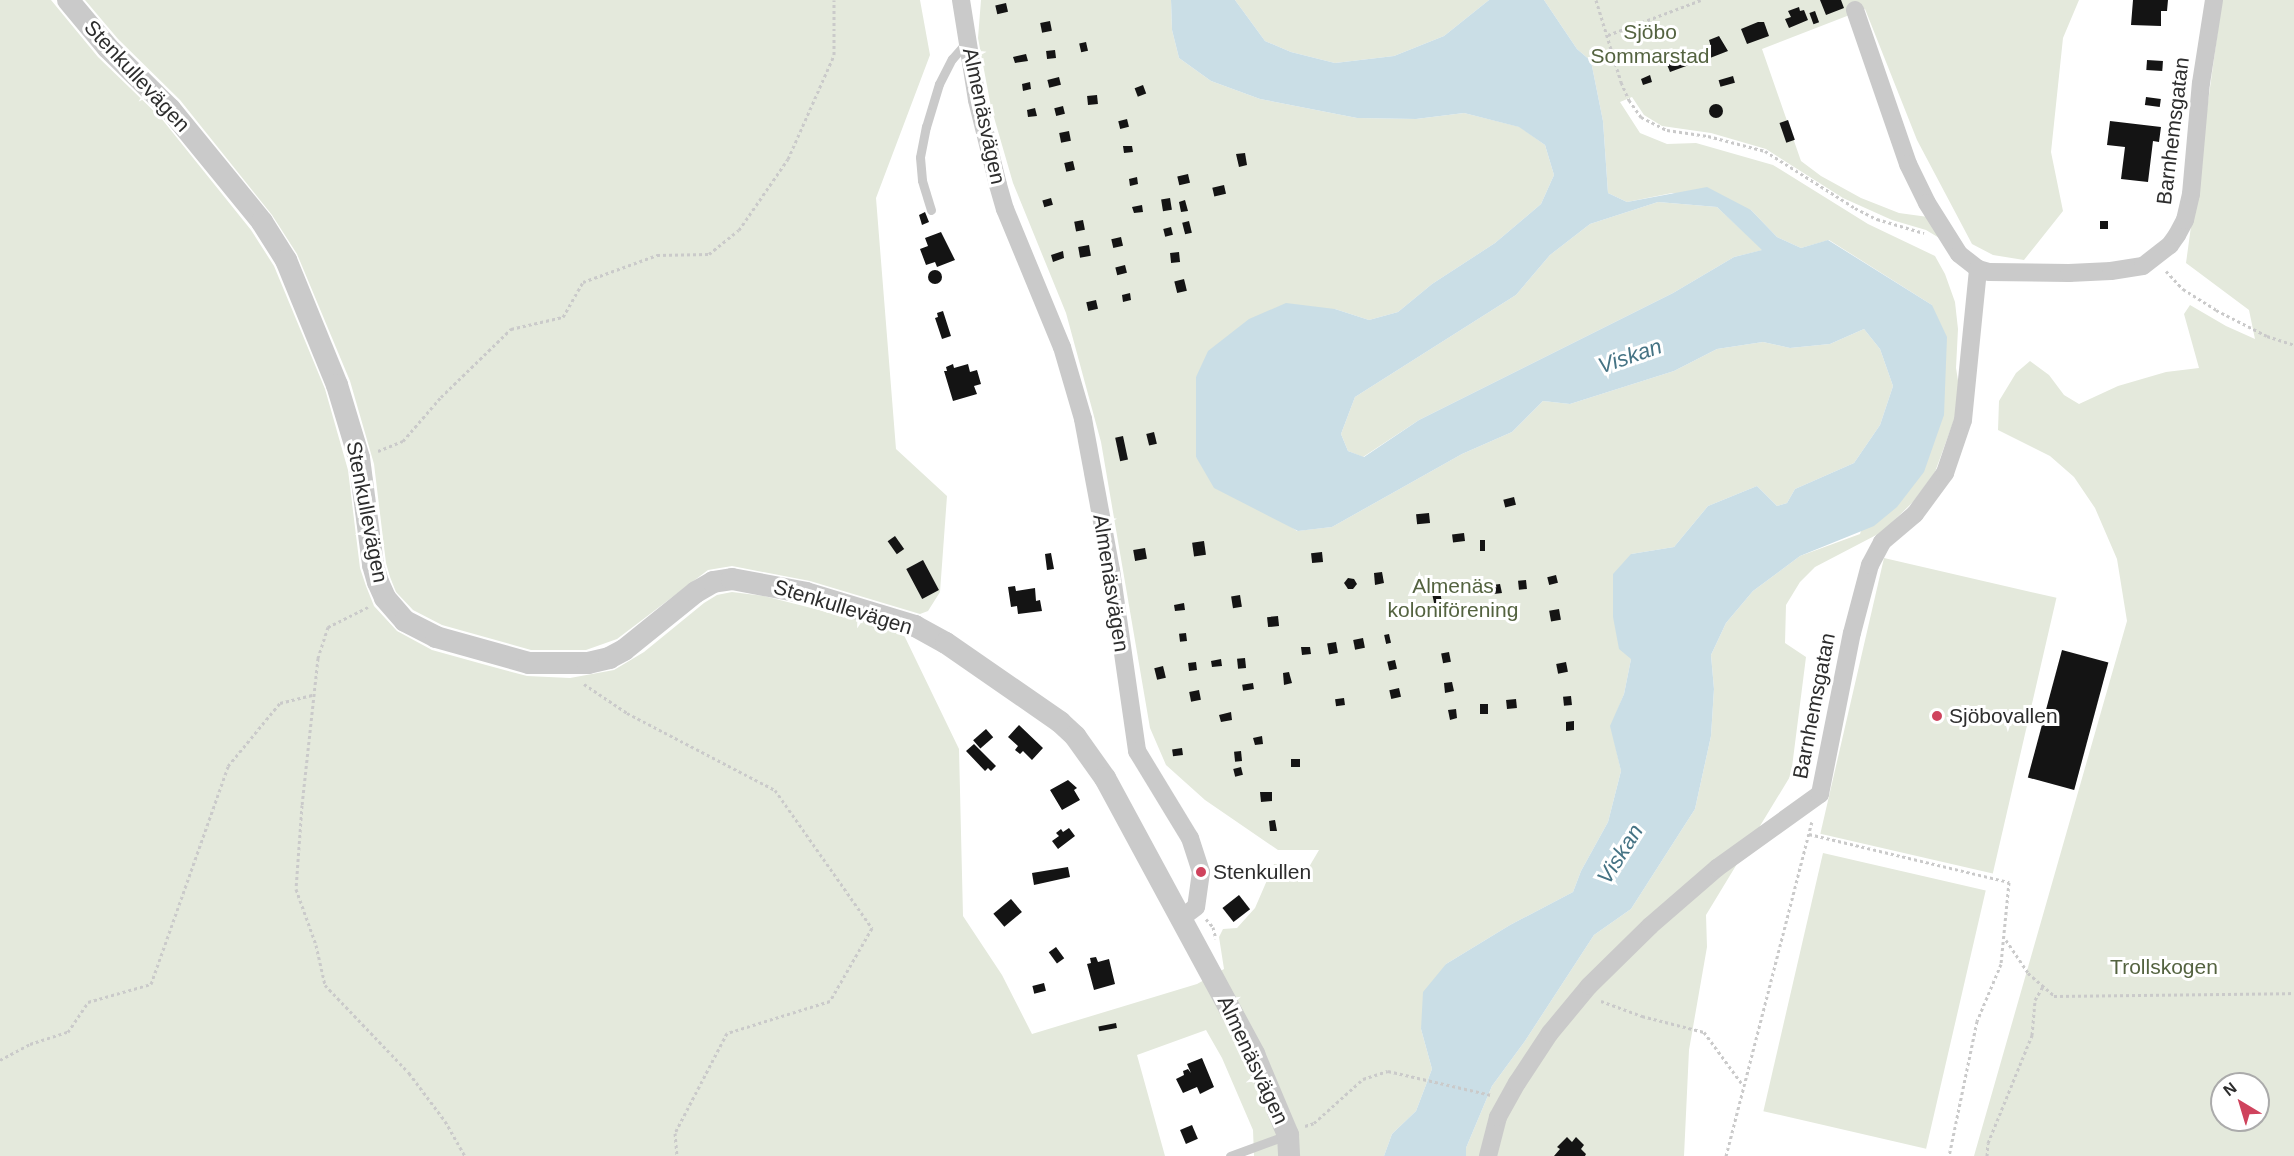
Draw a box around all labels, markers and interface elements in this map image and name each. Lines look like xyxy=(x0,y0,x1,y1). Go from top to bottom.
street label: Stenkullevägen xyxy=(79,15,195,137)
park label: Sjöbo Sommarstad xyxy=(1590,19,1710,69)
street label: Almenäsvägen xyxy=(957,45,1011,187)
street label: Barnhemsgatan xyxy=(2151,56,2195,206)
water label: Viskan xyxy=(1595,333,1665,379)
street label: Stenkullevägen xyxy=(341,439,393,585)
street label: Almenäsvägen xyxy=(1088,512,1134,654)
park label: Almenäs koloniförening xyxy=(1388,573,1518,623)
street label: Stenkullevägen xyxy=(771,574,915,640)
street label: Barnhemsgatan xyxy=(1787,631,1841,781)
place label: Sjöbovallen xyxy=(1949,703,2058,729)
marker: Sjöbovallen xyxy=(1930,709,1944,723)
water label: Viskan xyxy=(1591,819,1649,889)
place label: Stenkullen xyxy=(1213,859,1311,885)
marker: Stenkullen xyxy=(1194,865,1208,879)
park label: Trollskogen xyxy=(2110,954,2218,980)
street label: Almenäsvägen xyxy=(1212,992,1294,1128)
north arrow xyxy=(2210,1072,2270,1132)
text: N xyxy=(2220,1079,2240,1099)

